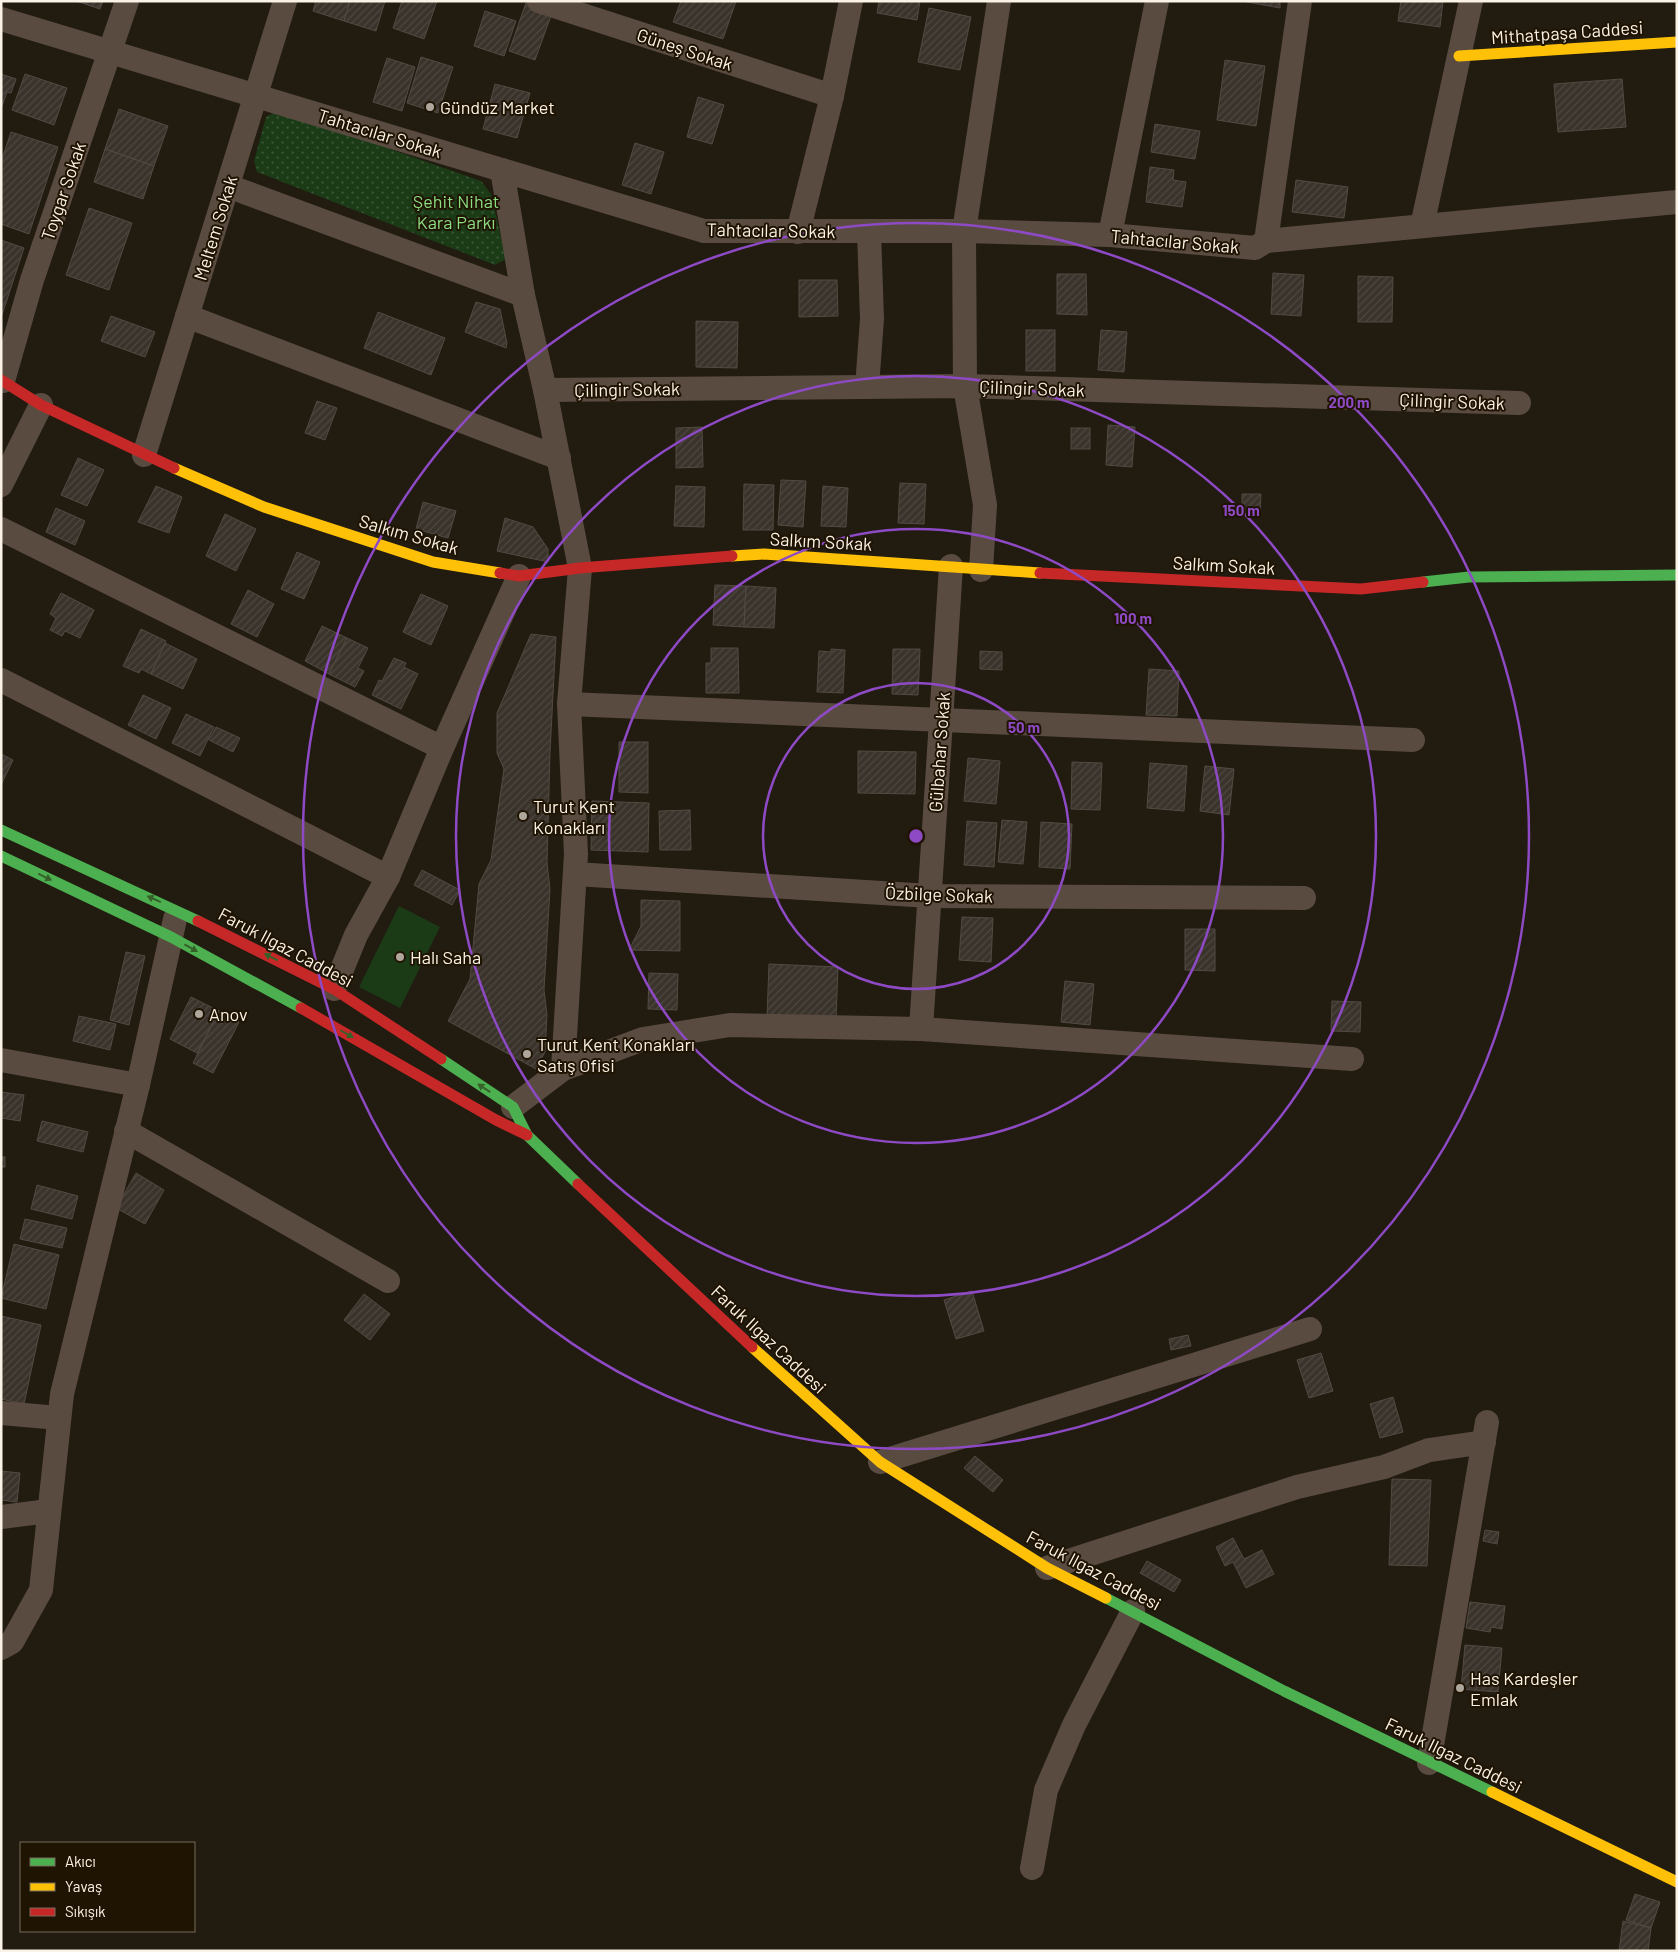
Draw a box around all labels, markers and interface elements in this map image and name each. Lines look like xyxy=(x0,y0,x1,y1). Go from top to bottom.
street label: Mithatpaşa Caddesi xyxy=(1490,16,1644,48)
street label: Güneş Sokak xyxy=(634,23,736,75)
place label: Gündüz Market xyxy=(440,96,555,118)
marker: Gündüz Market xyxy=(424,101,436,113)
street label: Tahtacılar Sokak xyxy=(315,104,445,162)
street label: Toygar Sokak xyxy=(36,139,90,243)
street label: Meltem Sokak xyxy=(189,173,241,283)
park label: Şehit Nihat Kara Parkı xyxy=(413,190,499,233)
street label: Tahtacılar Sokak xyxy=(706,218,836,242)
street label: Tahtacılar Sokak xyxy=(1110,224,1240,258)
street label: Çilingir Sokak xyxy=(979,375,1085,401)
street label: Çilingir Sokak xyxy=(574,377,680,401)
street label: Çilingir Sokak xyxy=(1399,388,1505,414)
text: 200 m xyxy=(1328,393,1370,411)
text: 150 m xyxy=(1222,501,1260,519)
street label: Salkım Sokak xyxy=(357,509,461,559)
street label: Salkım Sokak xyxy=(769,527,873,555)
street label: Salkım Sokak xyxy=(1172,551,1276,579)
text: 100 m xyxy=(1114,609,1152,627)
street label: Gülbahar Sokak xyxy=(924,691,954,813)
text: 50 m xyxy=(1008,718,1040,736)
place label: Turut Kent Konakları xyxy=(533,795,615,838)
marker: Turut Kent Konakları xyxy=(517,810,529,822)
centre of rings xyxy=(907,827,925,845)
one-way arrow xyxy=(38,873,52,881)
street label: Özbilge Sokak xyxy=(885,881,993,907)
one-way arrow xyxy=(147,895,161,903)
street label: Faruk Ilgaz Caddesi xyxy=(215,902,357,992)
one-way arrow xyxy=(184,944,198,953)
place label: Halı Saha xyxy=(410,946,481,968)
marker: Halı Saha xyxy=(394,951,406,963)
one-way arrow xyxy=(264,953,278,961)
place label: Anov xyxy=(209,1003,248,1025)
marker: Anov xyxy=(193,1008,205,1020)
one-way arrow xyxy=(340,1030,354,1039)
place label: Turut Kent Konakları Satış Ofisi xyxy=(537,1033,695,1076)
marker: Turut Kent Konakları Satış Ofisi xyxy=(521,1048,533,1060)
one-way arrow xyxy=(477,1083,490,1092)
street label: Faruk Ilgaz Caddesi xyxy=(707,1280,831,1398)
street label: Faruk Ilgaz Caddesi xyxy=(1023,1525,1165,1615)
place label: Has Kardeşler Emlak xyxy=(1470,1667,1579,1710)
marker: Has Kardeşler Emlak xyxy=(1454,1682,1466,1694)
street label: Faruk Ilgaz Caddesi xyxy=(1382,1712,1526,1798)
legend xyxy=(20,1842,195,1932)
text: Akıcı xyxy=(65,1852,96,1870)
text: Yavaş xyxy=(65,1877,102,1895)
text: Sıkışık xyxy=(65,1902,106,1920)

